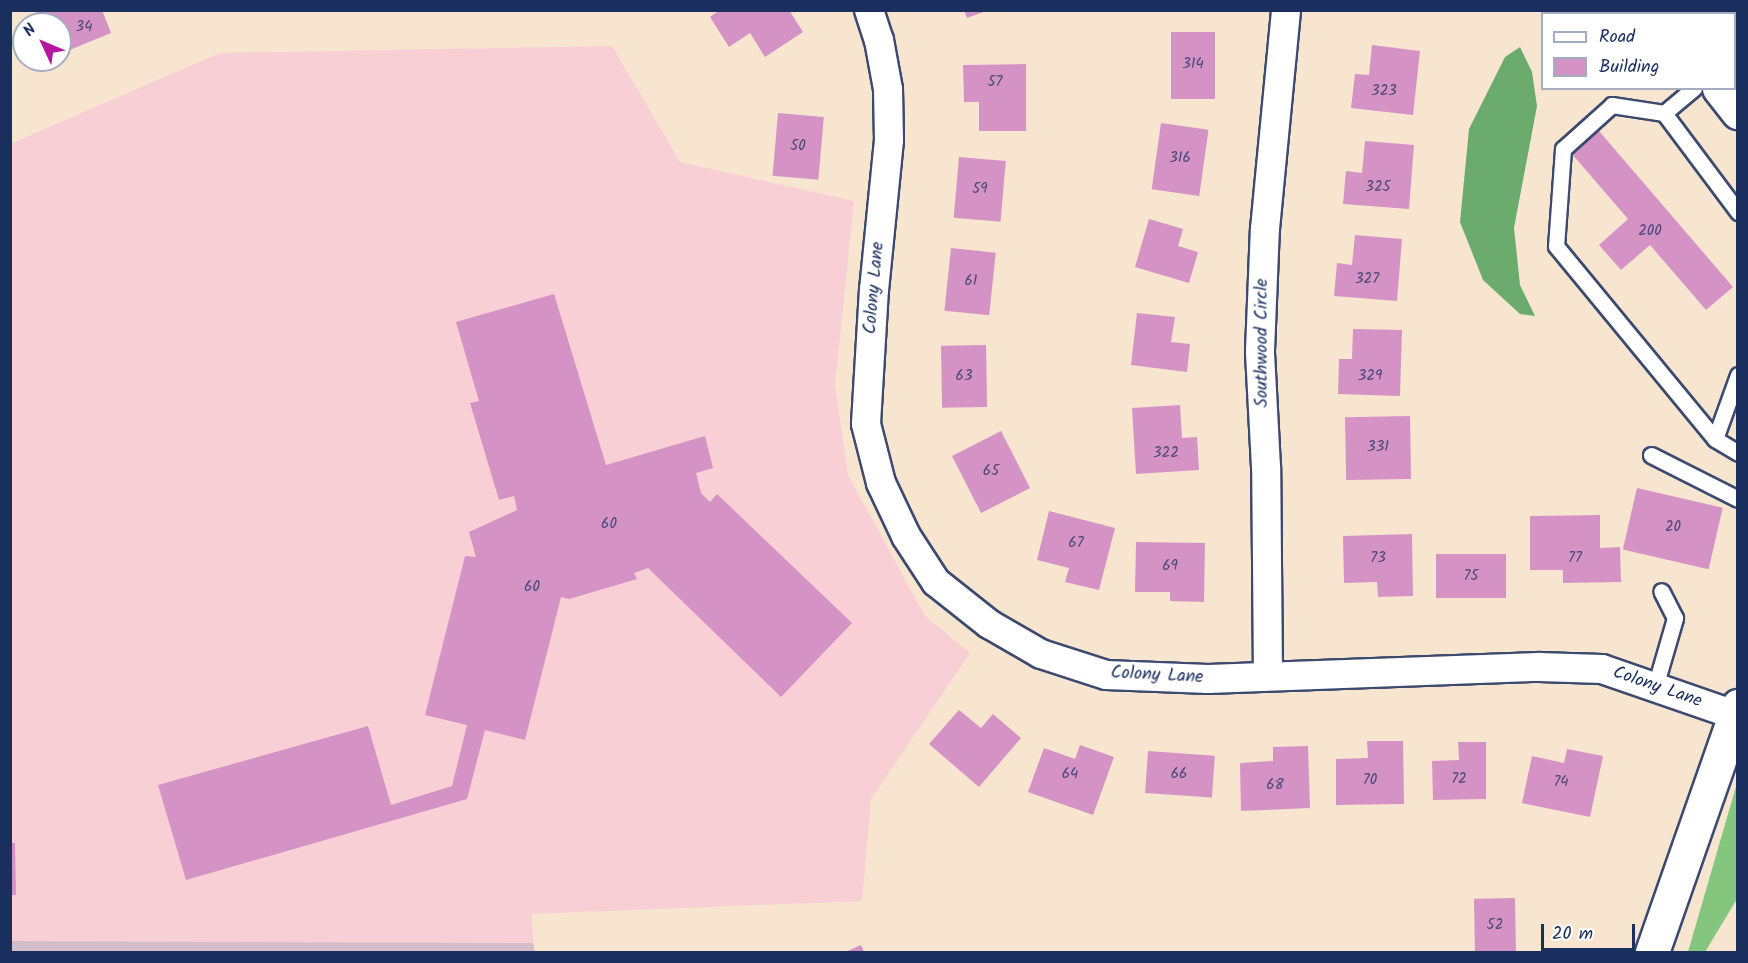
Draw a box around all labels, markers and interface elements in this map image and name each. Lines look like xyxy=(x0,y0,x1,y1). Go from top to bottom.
north arrow xyxy=(12,12,72,72)
legend xyxy=(1541,12,1736,90)
text: N xyxy=(18,18,43,43)
house number: 34 xyxy=(76,19,92,37)
text: Road xyxy=(1599,23,1635,52)
text: Building xyxy=(1599,53,1659,82)
house number: 314 xyxy=(1182,56,1204,74)
house number: 57 xyxy=(988,74,1002,92)
house number: 323 xyxy=(1371,83,1397,101)
house number: 50 xyxy=(790,138,806,156)
house number: 316 xyxy=(1169,150,1191,168)
house number: 325 xyxy=(1365,179,1391,197)
house number: 59 xyxy=(972,181,988,199)
house number: 200 xyxy=(1638,223,1662,241)
street label: Colony Lane xyxy=(860,241,890,335)
house number: 327 xyxy=(1355,271,1379,289)
house number: 61 xyxy=(964,273,978,291)
street label: Southwood Circle xyxy=(1252,278,1274,408)
house number: 63 xyxy=(956,368,972,386)
house number: 329 xyxy=(1358,368,1382,386)
house number: 331 xyxy=(1367,439,1389,457)
house number: 322 xyxy=(1153,445,1179,463)
house number: 65 xyxy=(983,463,999,481)
house number: 60 xyxy=(601,516,617,534)
house number: 20 xyxy=(1665,519,1681,537)
house number: 67 xyxy=(1068,535,1084,553)
house number: 73 xyxy=(1370,550,1386,568)
house number: 77 xyxy=(1568,550,1582,568)
house number: 69 xyxy=(1162,558,1178,576)
house number: 75 xyxy=(1464,568,1478,586)
house number: 60 xyxy=(524,579,540,597)
street label: Colony Lane xyxy=(1110,663,1204,689)
street label: Colony Lane xyxy=(1610,663,1704,713)
house number: 64 xyxy=(1062,766,1078,784)
house number: 66 xyxy=(1171,766,1187,784)
house number: 72 xyxy=(1451,771,1467,789)
house number: 70 xyxy=(1363,772,1377,790)
house number: 74 xyxy=(1553,774,1569,792)
house number: 68 xyxy=(1266,777,1284,795)
scale bar xyxy=(1544,912,1638,950)
house number: 52 xyxy=(1487,917,1503,935)
text: 20 m xyxy=(1552,920,1593,949)

